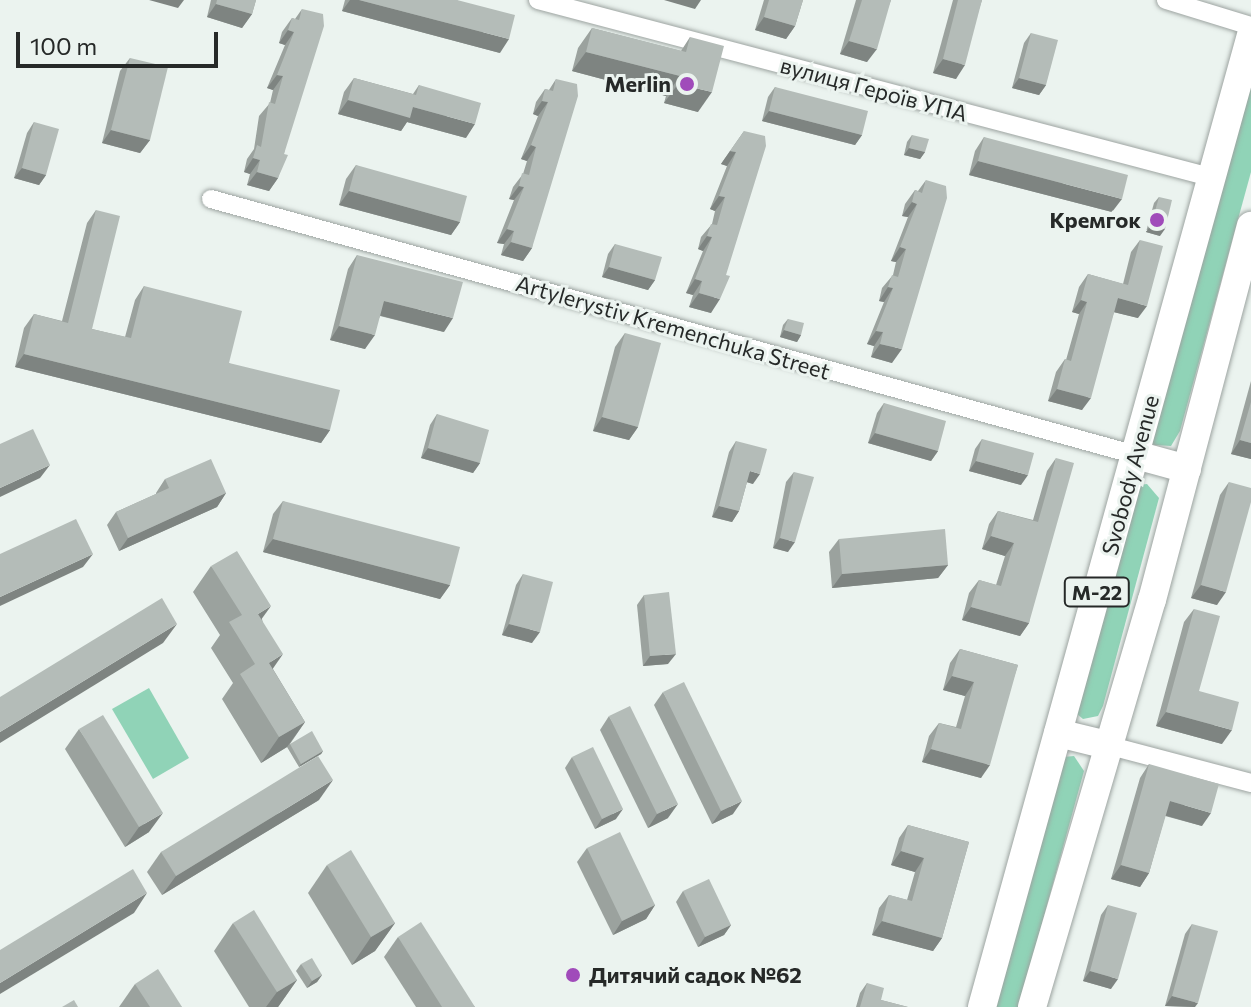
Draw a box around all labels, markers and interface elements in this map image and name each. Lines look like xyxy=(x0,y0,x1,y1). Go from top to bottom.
scale bar xyxy=(20,16,222,66)
text: 100 m xyxy=(30,31,97,60)
street label: вулиця Героїв УПА xyxy=(778,51,970,127)
place label: Merlin xyxy=(604,71,671,97)
marker: Merlin xyxy=(678,75,696,93)
place label: Кремгок xyxy=(1049,207,1141,233)
marker: Кремгок xyxy=(1148,211,1166,229)
street label: Artylerystiv Kremenchuka Street xyxy=(513,269,833,385)
street label: Svobody Avenue xyxy=(1096,392,1164,558)
road number: М-22 xyxy=(1063,576,1131,608)
place label: Дитячий садок №62 xyxy=(589,962,802,988)
marker: Дитячий садок №62 xyxy=(564,966,582,984)

